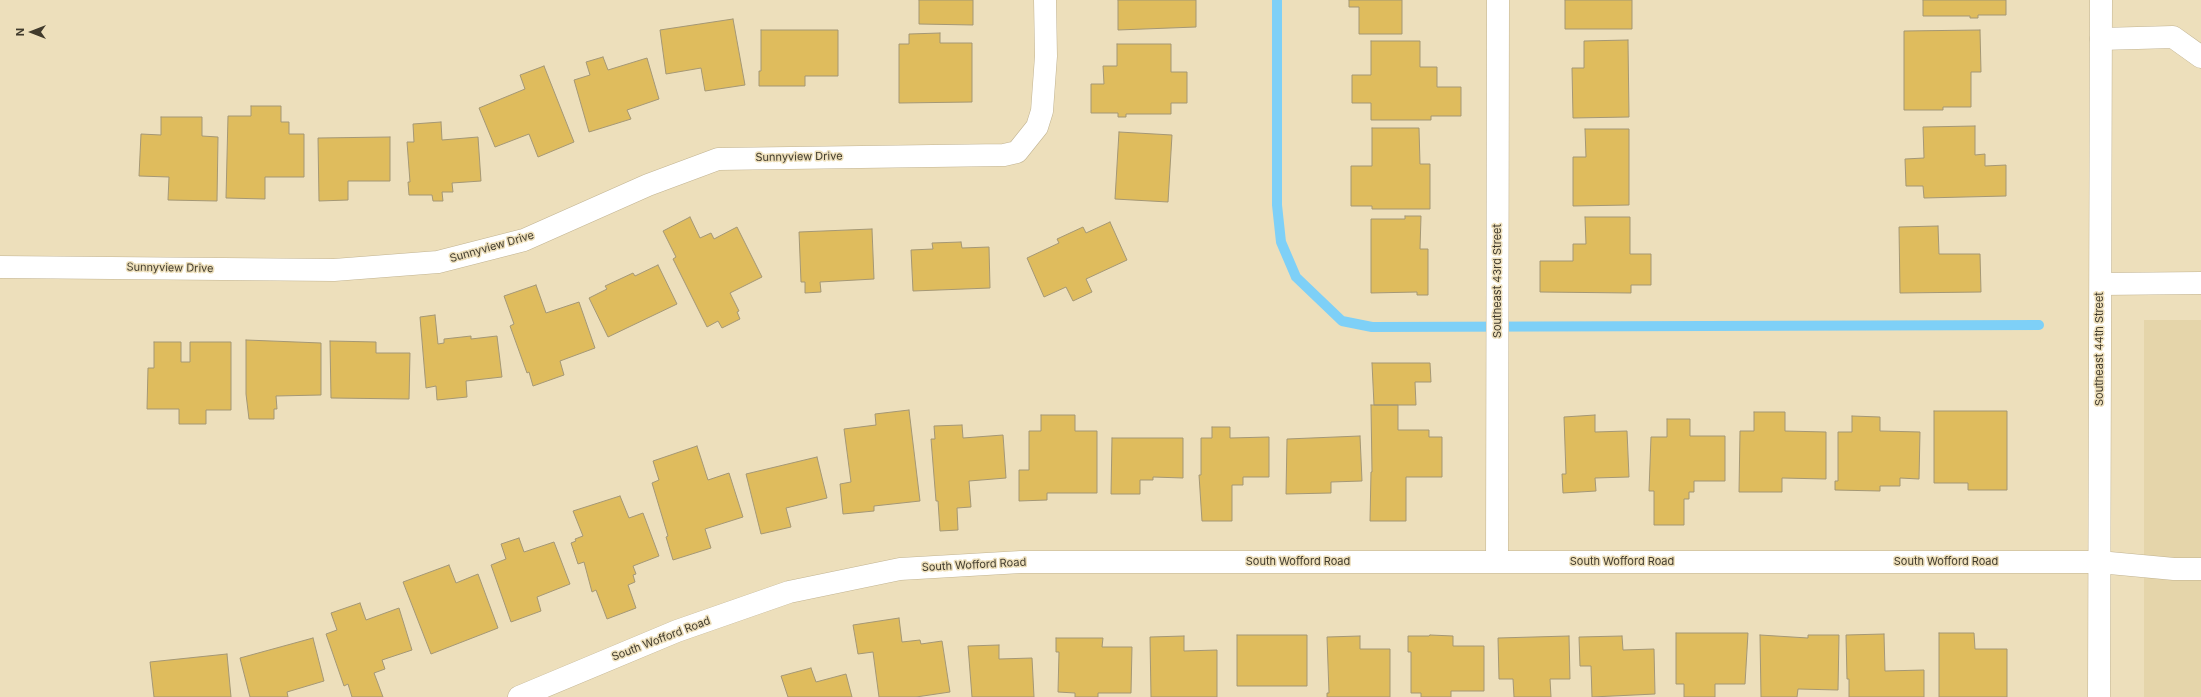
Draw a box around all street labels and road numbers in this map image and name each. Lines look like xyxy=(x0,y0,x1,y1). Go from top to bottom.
street label: Sunnyview Drive xyxy=(755,150,843,164)
street label: Southeast 43rd Street xyxy=(1491,224,1505,338)
street label: Sunnyview Drive xyxy=(448,229,536,265)
street label: Sunnyview Drive xyxy=(126,261,214,275)
street label: Southeast 44th Street xyxy=(2093,292,2107,406)
street label: South Wofford Road xyxy=(1246,555,1350,569)
street label: South Wofford Road xyxy=(1570,555,1674,569)
street label: South Wofford Road xyxy=(1894,555,1998,569)
street label: South Wofford Road xyxy=(921,556,1027,574)
street label: South Wofford Road xyxy=(610,614,712,664)

